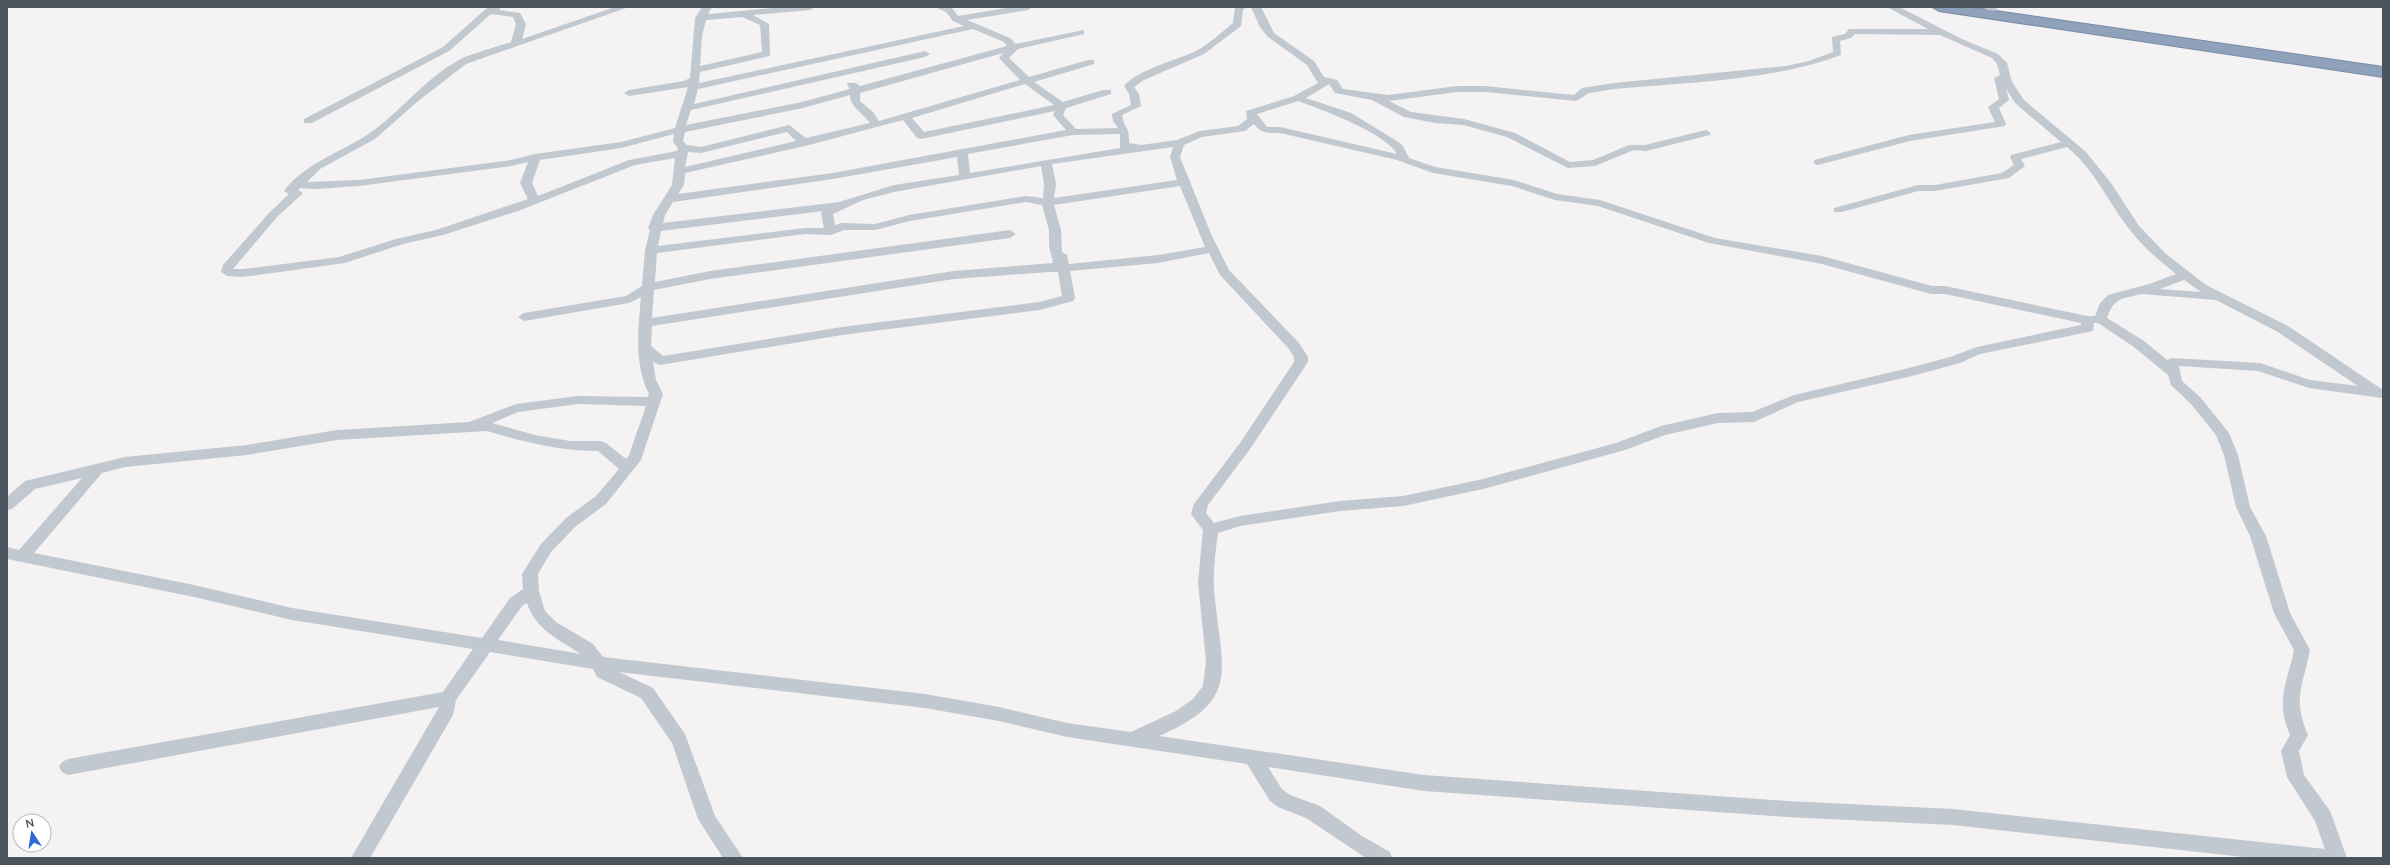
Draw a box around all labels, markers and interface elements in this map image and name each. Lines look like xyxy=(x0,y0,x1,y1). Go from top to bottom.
north arrow xyxy=(12,813,52,853)
text: N xyxy=(24,815,35,830)

